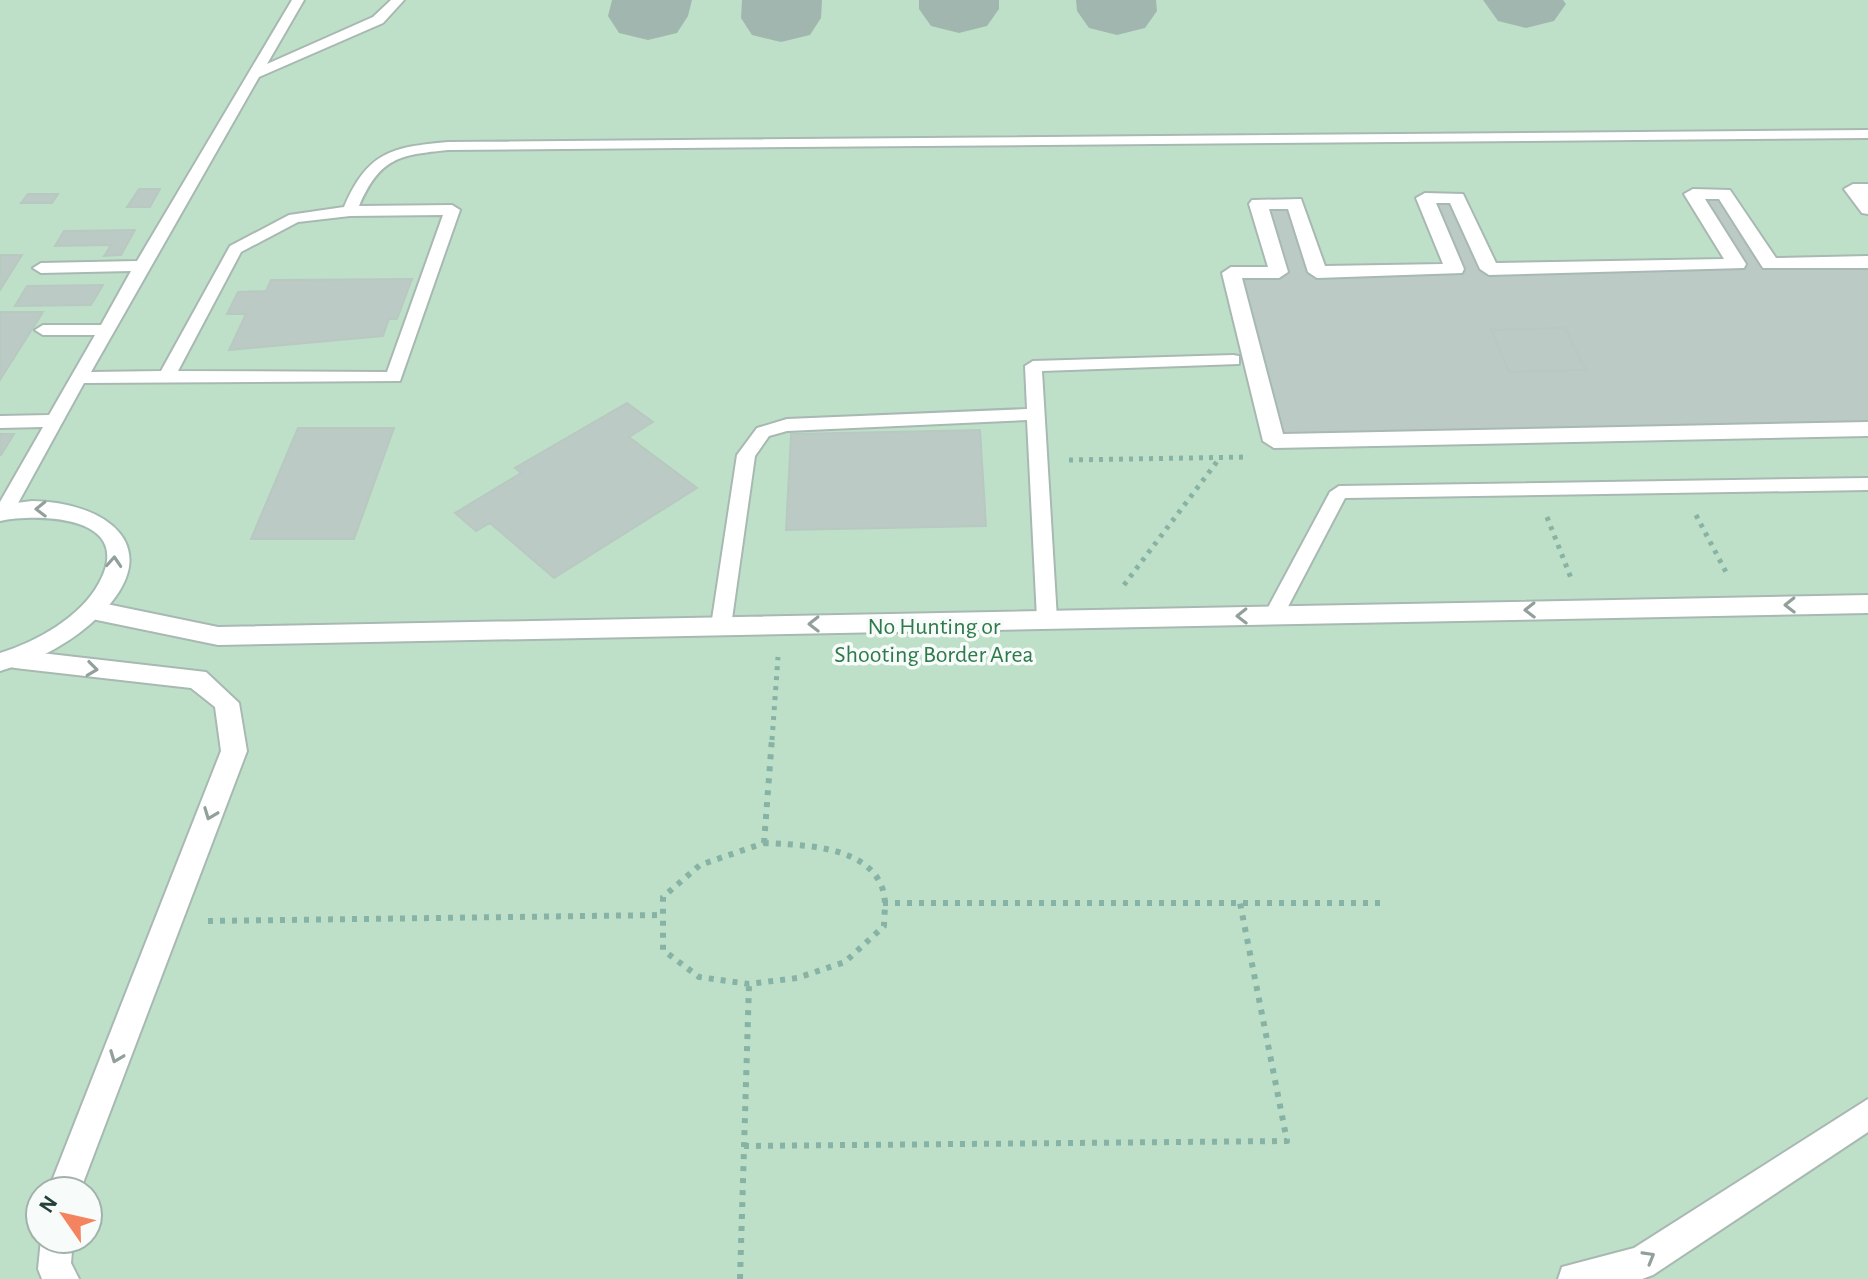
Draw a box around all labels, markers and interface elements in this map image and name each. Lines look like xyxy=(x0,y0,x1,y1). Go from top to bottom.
one-way arrow xyxy=(34,500,46,517)
one-way arrow xyxy=(105,555,122,568)
one-way arrow xyxy=(1783,596,1796,614)
one-way arrow xyxy=(1523,601,1536,619)
one-way arrow xyxy=(1235,607,1248,624)
one-way arrow xyxy=(807,615,820,633)
park label: No Hunting or Shooting Border Area xyxy=(834,615,1034,667)
one-way arrow xyxy=(86,660,99,677)
one-way arrow xyxy=(203,807,220,821)
one-way arrow xyxy=(109,1049,126,1063)
north arrow xyxy=(24,1175,104,1255)
text: N xyxy=(35,1192,62,1217)
one-way arrow xyxy=(1640,1251,1655,1267)

